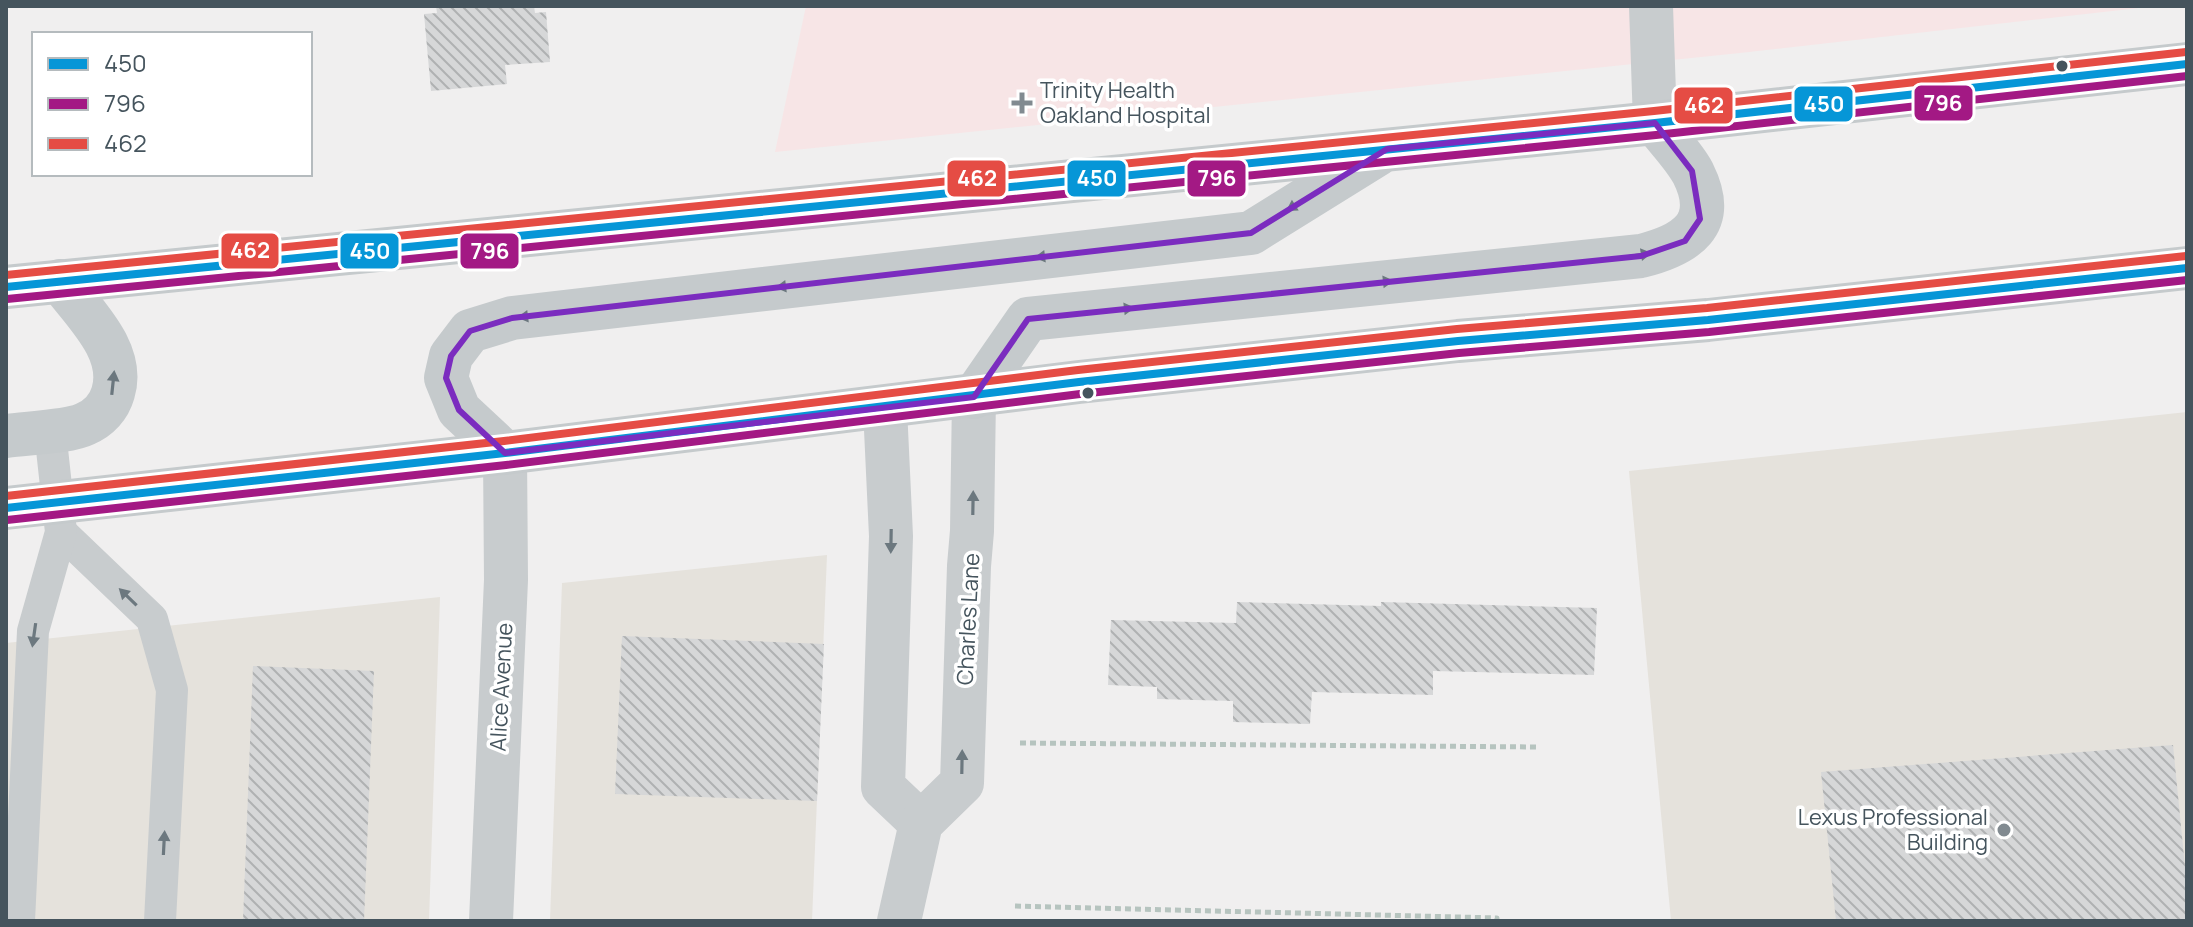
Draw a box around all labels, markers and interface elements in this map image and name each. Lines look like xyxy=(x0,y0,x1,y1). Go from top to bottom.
legend xyxy=(32,32,312,176)
text: 450 xyxy=(104,46,147,79)
unlabelled marker xyxy=(2054,58,2070,74)
place label: Trinity Health Oakland Hospital xyxy=(1040,75,1211,130)
line badge: 796 xyxy=(1913,84,1974,122)
line badge: 450 xyxy=(1793,85,1854,123)
text: 796 xyxy=(104,86,146,119)
line badge: 462 xyxy=(1673,86,1734,125)
text: 796 xyxy=(1923,88,1963,118)
text: 450 xyxy=(1804,89,1844,119)
text: 462 xyxy=(1684,90,1724,120)
marker: Trinity Health Oakland Hospital xyxy=(1011,92,1033,114)
text: 462 xyxy=(104,126,147,159)
line badge: 462 xyxy=(946,159,1007,198)
line badge: 450 xyxy=(1066,159,1127,198)
line badge: 796 xyxy=(1186,159,1247,198)
text: 462 xyxy=(957,163,997,193)
text: 450 xyxy=(1077,163,1117,193)
text: 796 xyxy=(1197,163,1237,193)
one-way arrow xyxy=(1286,197,1308,211)
line badge: 462 xyxy=(220,232,280,270)
line badge: 450 xyxy=(339,232,400,270)
line badge: 796 xyxy=(459,232,520,270)
text: 462 xyxy=(230,235,270,265)
text: 450 xyxy=(350,236,390,266)
text: 796 xyxy=(470,236,510,266)
one-way arrow xyxy=(1627,248,1652,261)
one-way arrow xyxy=(1034,250,1059,263)
one-way arrow xyxy=(1369,276,1394,289)
one-way arrow xyxy=(775,280,800,293)
one-way arrow xyxy=(1110,302,1135,315)
one-way arrow xyxy=(517,310,542,323)
one-way arrow xyxy=(107,371,120,396)
unlabelled marker xyxy=(1080,385,1096,401)
one-way arrow xyxy=(966,490,979,515)
one-way arrow xyxy=(885,529,897,554)
street label: Charles Lane xyxy=(950,552,986,686)
one-way arrow xyxy=(119,588,138,606)
street label: Alice Avenue xyxy=(483,622,519,752)
one-way arrow xyxy=(27,623,40,648)
one-way arrow xyxy=(956,749,969,774)
place label: Lexus Professional Building xyxy=(1798,802,1988,857)
marker: Lexus Professional Building xyxy=(1995,821,2013,839)
one-way arrow xyxy=(158,830,171,855)

